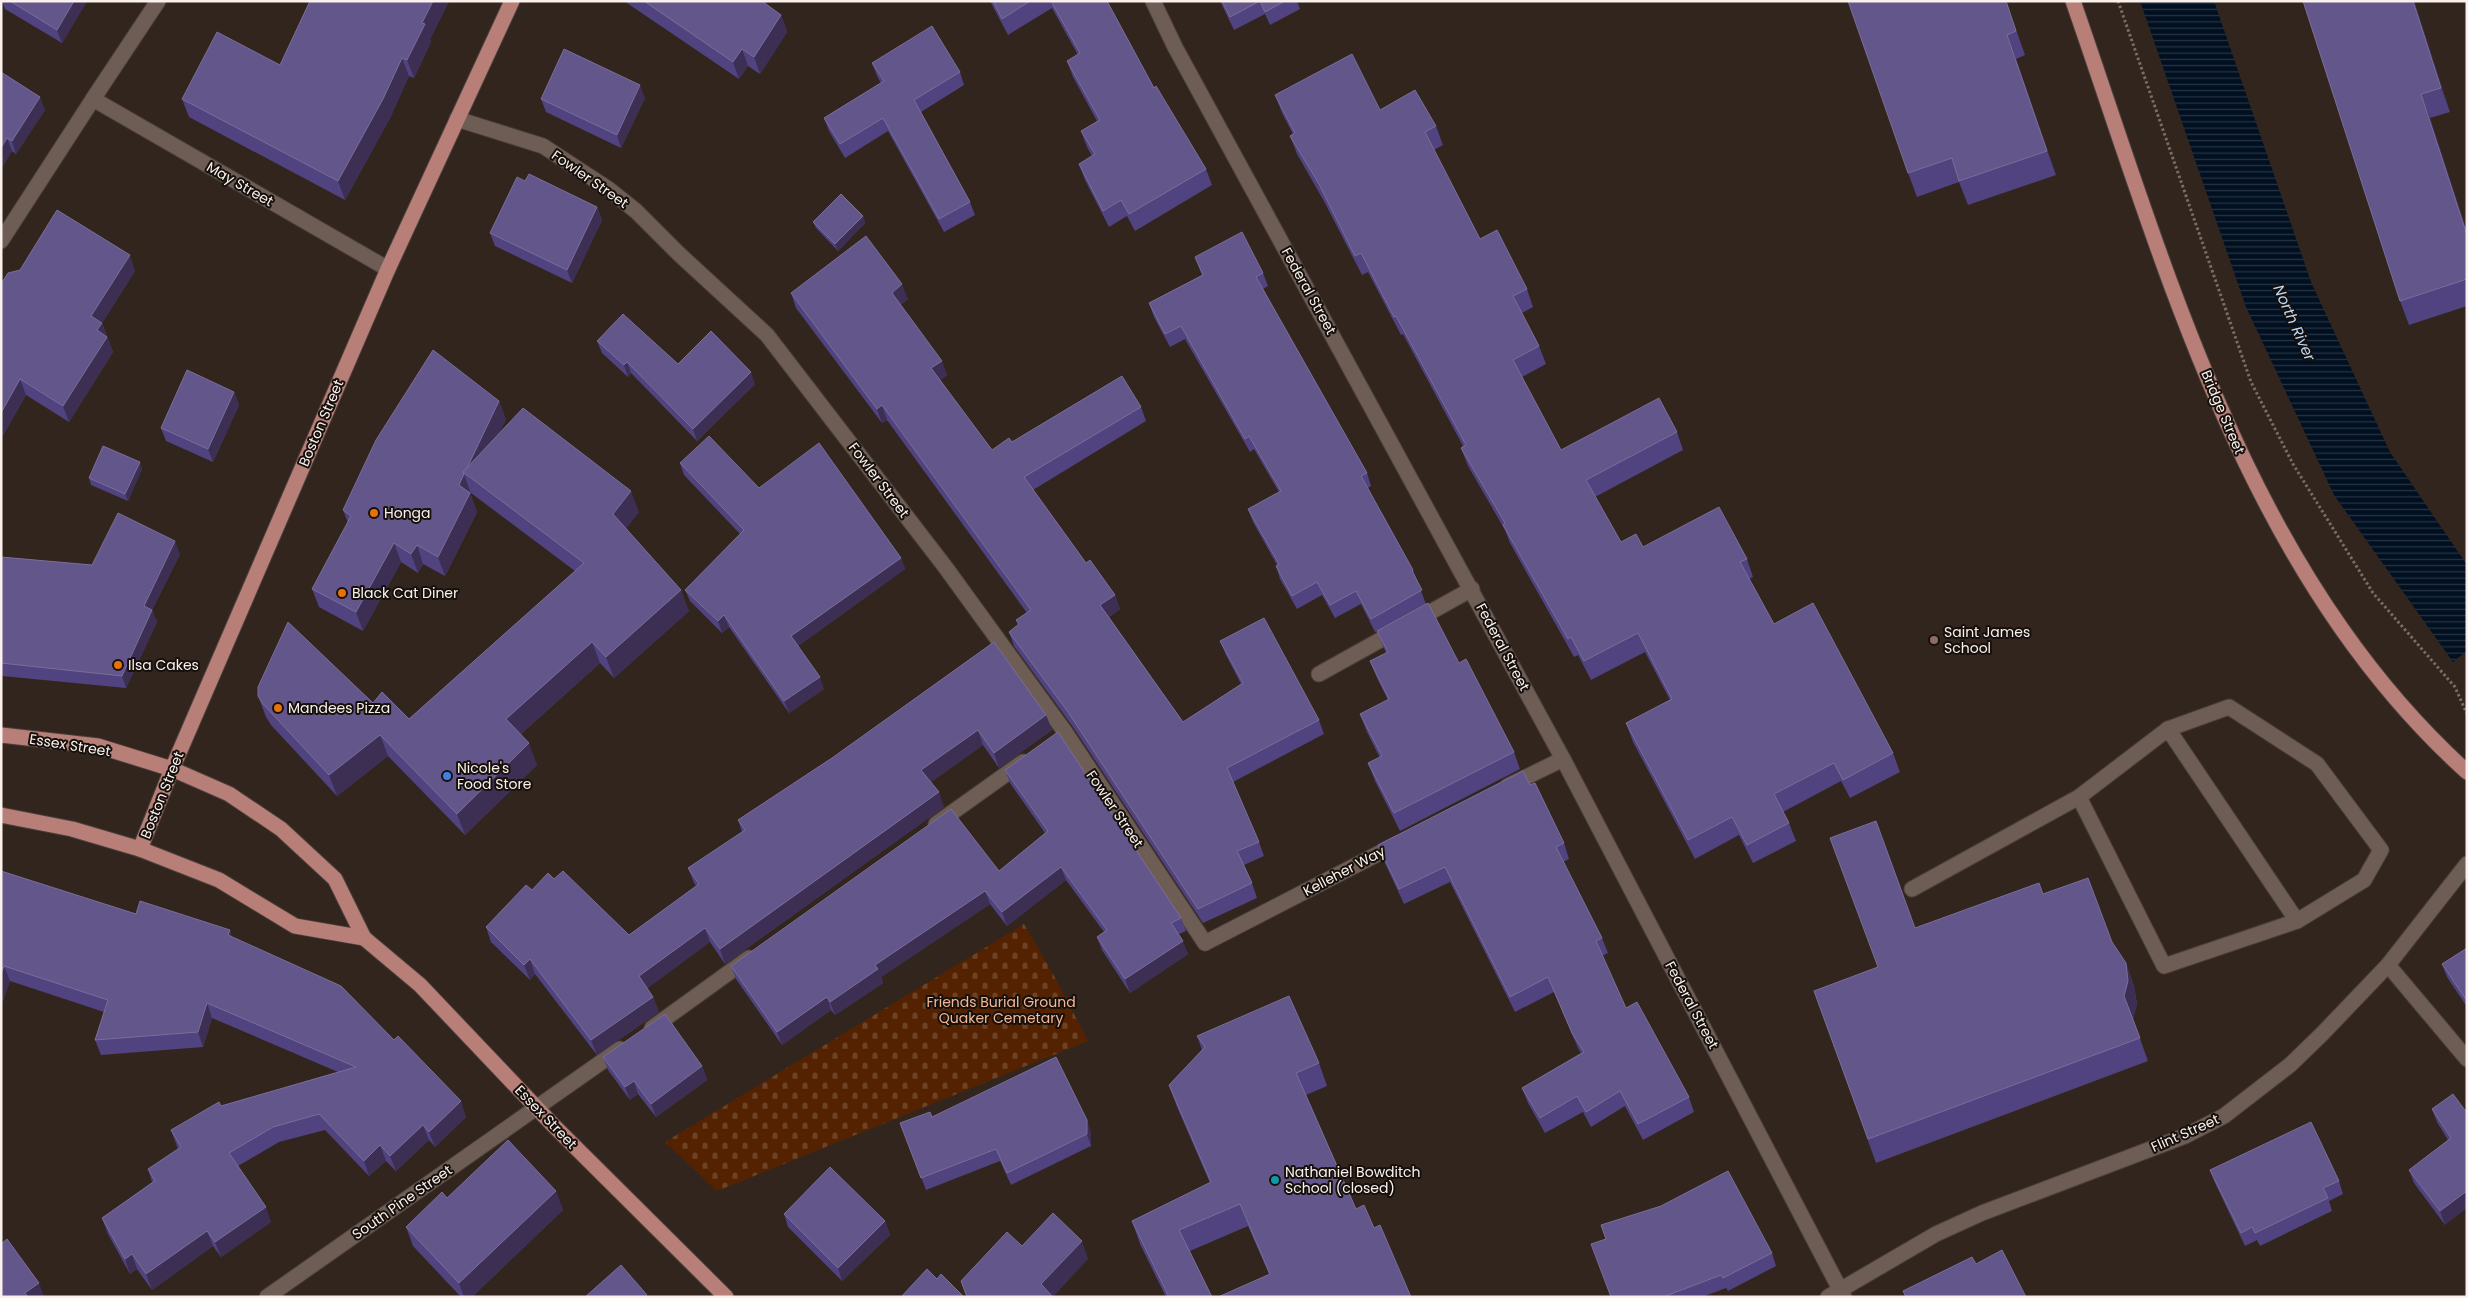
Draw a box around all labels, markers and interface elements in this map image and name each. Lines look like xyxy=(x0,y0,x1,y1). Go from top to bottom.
street label: Fowler Street xyxy=(548,145,632,213)
street label: May Street xyxy=(203,157,277,211)
street label: Federal Street xyxy=(1277,244,1341,338)
water label: North River xyxy=(2268,281,2321,365)
street label: Bridge Street xyxy=(2196,367,2250,457)
street label: Boston Street xyxy=(294,376,348,470)
street label: Fowler Street xyxy=(844,438,914,522)
place label: Honga xyxy=(384,503,431,523)
marker: Honga xyxy=(368,507,380,519)
place label: Black Cat Diner xyxy=(352,583,458,603)
marker: Black Cat Diner xyxy=(336,587,348,599)
street label: Federal Street xyxy=(1471,600,1535,694)
place label: Saint James School xyxy=(1944,622,2030,658)
marker: Saint James School xyxy=(1928,634,1940,646)
place label: Ilsa Cakes xyxy=(128,655,199,675)
marker: Ilsa Cakes xyxy=(112,659,124,671)
place label: Mandees Pizza xyxy=(288,698,390,718)
marker: Mandees Pizza xyxy=(272,702,284,714)
street label: Essex Street xyxy=(28,729,112,761)
street label: Boston Street xyxy=(135,748,189,842)
place label: Nicole's Food Store xyxy=(457,758,532,794)
street label: Fowler Street xyxy=(1082,766,1148,852)
marker: Nicole's Food Store xyxy=(441,770,453,782)
street label: Kelleher Way xyxy=(1299,841,1389,901)
street label: Federal Street xyxy=(1660,958,1724,1052)
park label: Friends Burial Ground Quaker Cemetary xyxy=(926,992,1076,1028)
street label: Essex Street xyxy=(510,1081,582,1153)
street label: Flint Street xyxy=(2148,1109,2222,1157)
street label: South Pine Street xyxy=(348,1160,456,1244)
place label: Nathaniel Bowditch School (closed) xyxy=(1285,1162,1421,1198)
marker: Nathaniel Bowditch School (closed) xyxy=(1269,1174,1281,1186)

